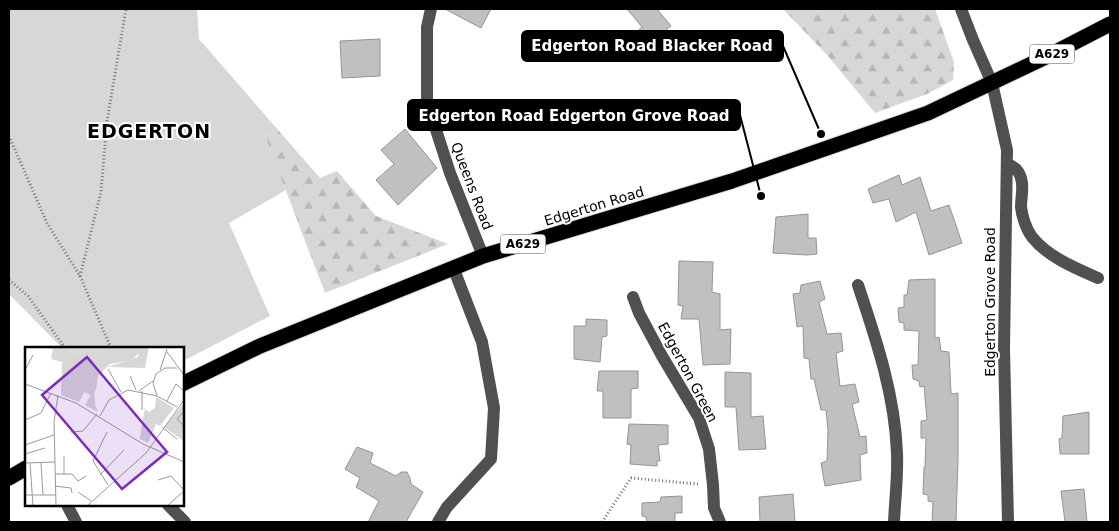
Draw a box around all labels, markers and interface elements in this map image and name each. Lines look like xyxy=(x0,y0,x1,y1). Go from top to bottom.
callout: Edgerton Road Blacker Road xyxy=(522,31,783,61)
text: Edgerton Road Blacker Road xyxy=(531,37,773,55)
road number: A629 xyxy=(1030,44,1074,64)
callout: Edgerton Road Edgerton Grove Road xyxy=(408,100,740,130)
text: Edgerton Road Edgerton Grove Road xyxy=(418,107,730,125)
district label: EDGERTON xyxy=(87,120,211,142)
street label: Queens Road xyxy=(448,140,496,232)
street label: Edgerton Road xyxy=(542,183,646,229)
street label: Edgerton Grove Road xyxy=(982,227,998,377)
road number: A629 xyxy=(500,234,546,253)
street label: Edgerton Green xyxy=(655,319,721,425)
inset map xyxy=(25,347,184,506)

